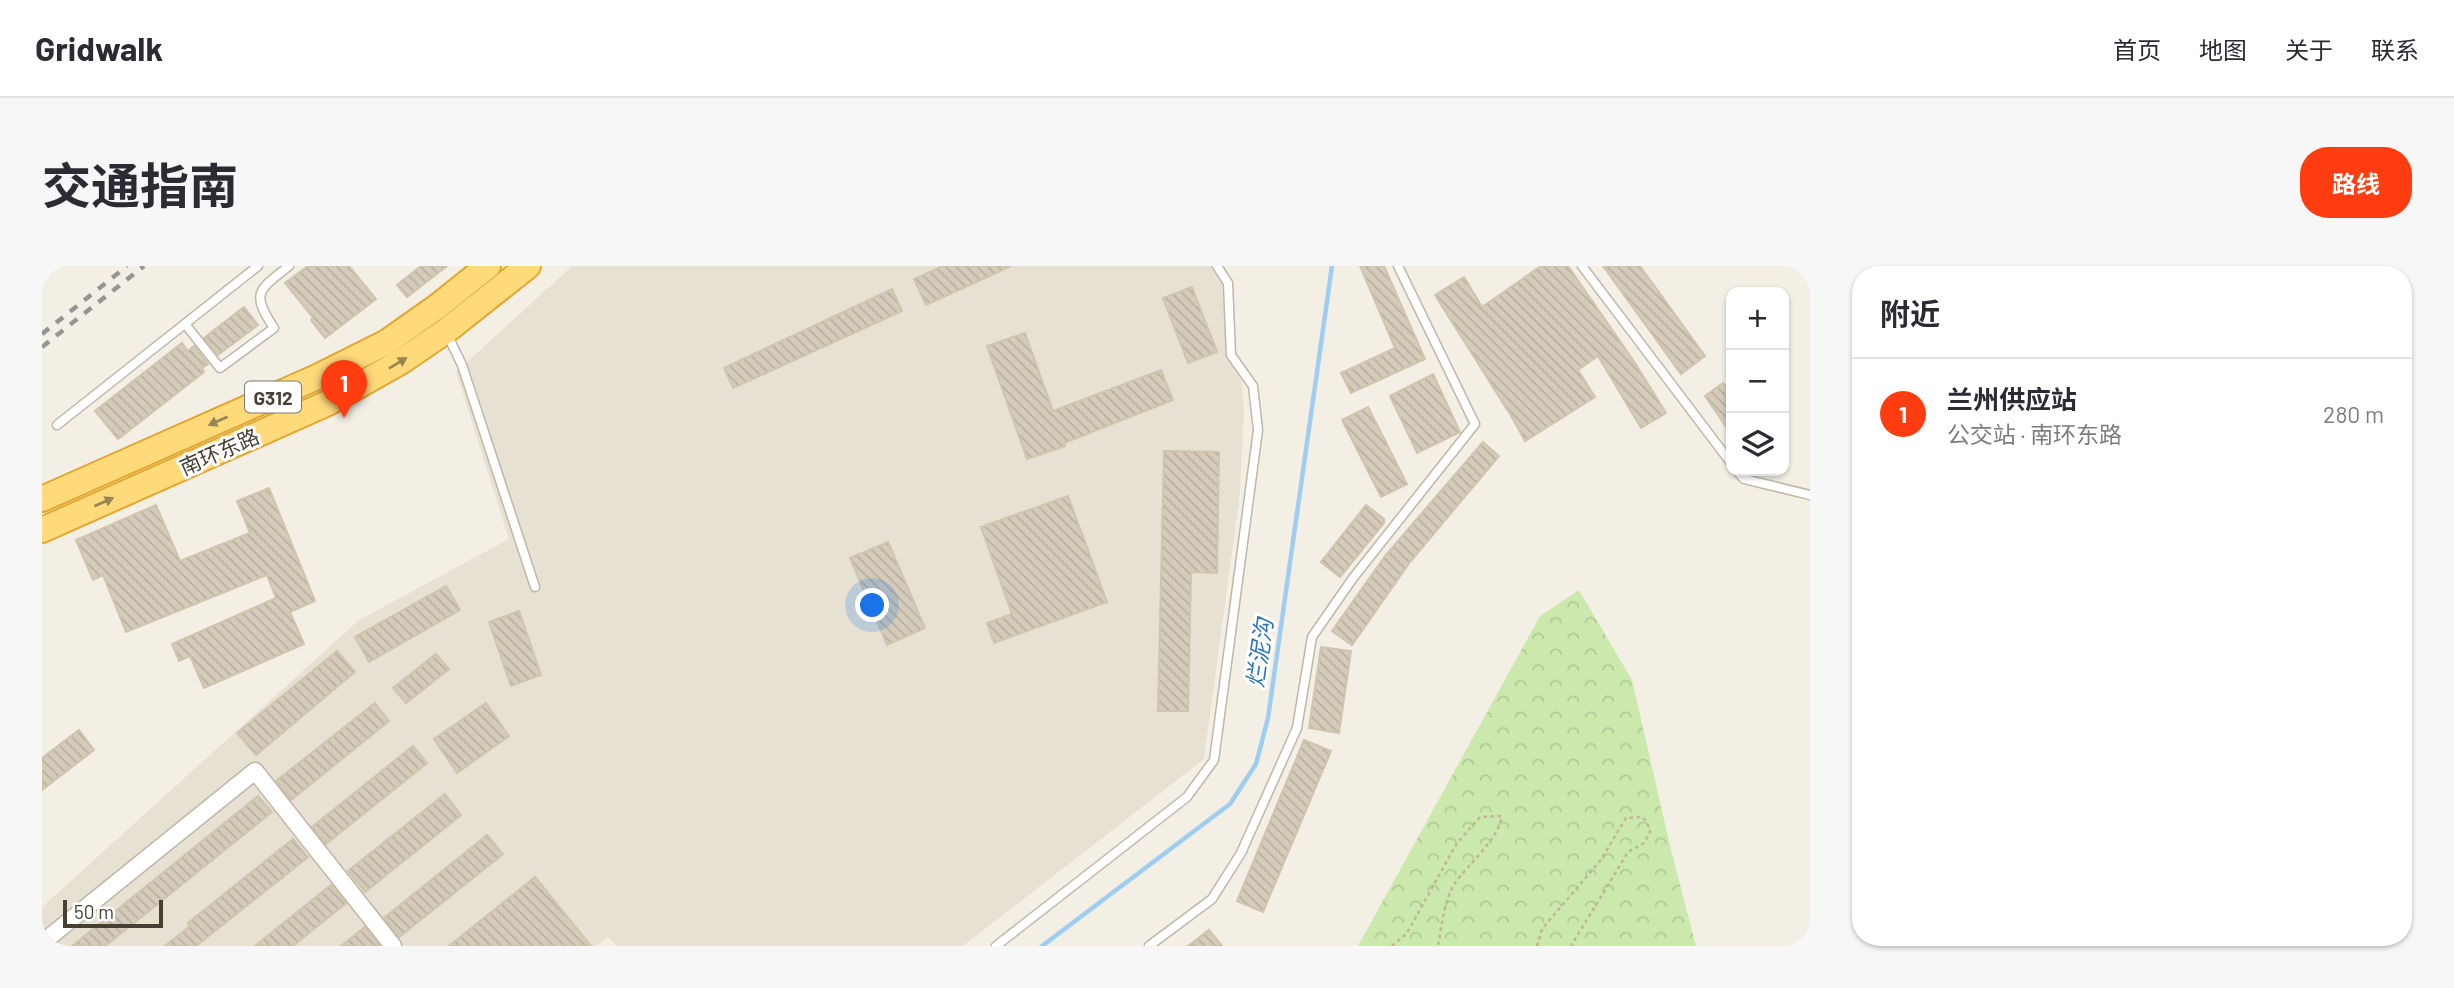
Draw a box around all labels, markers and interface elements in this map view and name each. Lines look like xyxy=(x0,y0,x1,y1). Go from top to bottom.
text: Gridwalk xyxy=(35,28,163,68)
text: 首页 xyxy=(2113,35,2161,64)
text: 地图 xyxy=(2199,35,2247,64)
text: 关于 xyxy=(2285,35,2333,64)
text: 联系 xyxy=(2371,35,2419,64)
button: 路线 xyxy=(2300,147,2412,218)
text: 交通指南 xyxy=(42,155,238,214)
map controls xyxy=(1726,287,1789,476)
button: + xyxy=(1726,287,1789,350)
text: 附近 xyxy=(1880,295,1940,331)
button: − xyxy=(1726,350,1789,413)
one-way arrow xyxy=(389,356,408,369)
pin: 1 xyxy=(321,360,367,418)
road number: G312 xyxy=(245,382,301,412)
text: 兰州供应站 xyxy=(1947,383,2077,414)
text: 1 xyxy=(1899,400,1907,428)
text: 280 m xyxy=(2323,400,2384,428)
button: layers xyxy=(1726,413,1789,476)
one-way arrow xyxy=(208,415,228,427)
text: 公交站 · 南环东路 xyxy=(1947,420,2122,448)
street label: 南环东路 xyxy=(176,422,262,480)
one-way arrow xyxy=(94,496,115,507)
your location xyxy=(855,588,889,622)
water label: 烂泥沟 xyxy=(1240,614,1278,689)
scale bar xyxy=(63,897,163,929)
text: 50 m xyxy=(74,900,114,923)

